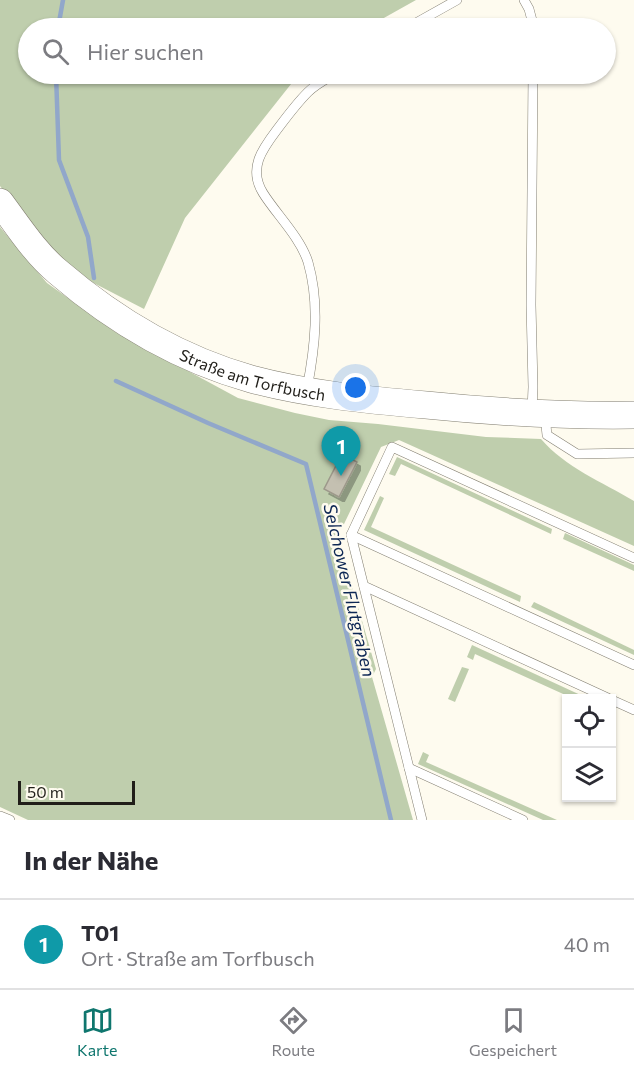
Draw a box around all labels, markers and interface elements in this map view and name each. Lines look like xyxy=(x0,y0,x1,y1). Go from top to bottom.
search box xyxy=(18,18,616,84)
icon: search xyxy=(39,35,72,68)
text: Hier suchen xyxy=(87,38,204,65)
street label: Straße am Torfbusch xyxy=(177,344,327,403)
your location xyxy=(341,373,370,402)
pin: 1 xyxy=(322,426,360,476)
water label: Selchower Flutgraben xyxy=(319,501,381,679)
map controls xyxy=(562,694,616,802)
button: locate xyxy=(562,694,616,748)
button: layers xyxy=(562,748,616,802)
scale bar xyxy=(18,778,135,806)
text: 50 m xyxy=(27,782,64,801)
text: In der Nähe xyxy=(24,844,159,875)
text: T01 xyxy=(81,919,119,946)
text: 1 xyxy=(39,932,48,956)
text: 40 m xyxy=(564,932,610,956)
text: Ort · Straße am Torfbusch xyxy=(81,946,315,970)
tab: Karte xyxy=(77,1004,117,1059)
tab: Route xyxy=(271,1004,315,1059)
tab: Gespeichert xyxy=(469,1004,557,1059)

